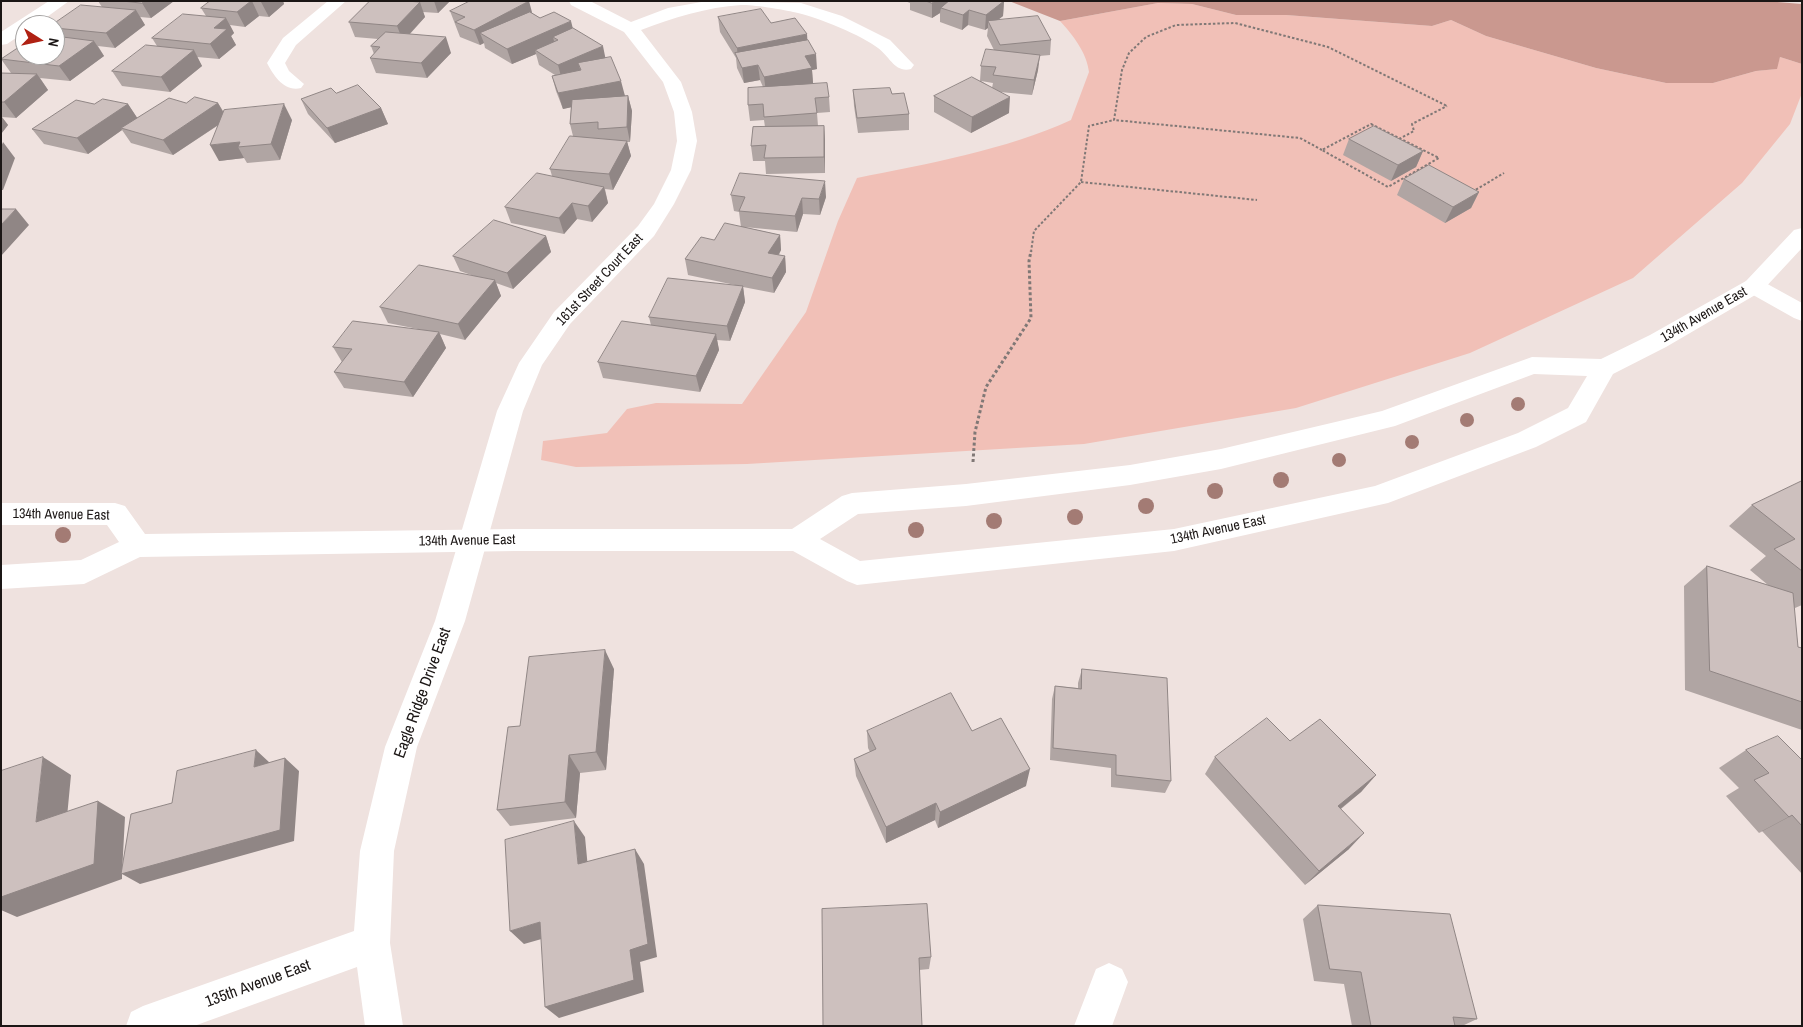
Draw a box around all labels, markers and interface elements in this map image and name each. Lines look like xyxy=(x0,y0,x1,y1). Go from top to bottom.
north arrow xyxy=(15,15,65,65)
text: N xyxy=(44,37,63,48)
street label: 161st Street Court East xyxy=(553,231,647,329)
street label: 134th Avenue East xyxy=(1658,284,1750,346)
street label: 134th Avenue East xyxy=(12,506,110,524)
street label: 134th Avenue East xyxy=(1169,512,1267,548)
street label: 134th Avenue East xyxy=(418,532,516,550)
street label: Eagle Ridge Drive East xyxy=(391,625,455,761)
street label: 135th Avenue East xyxy=(203,956,313,1012)

